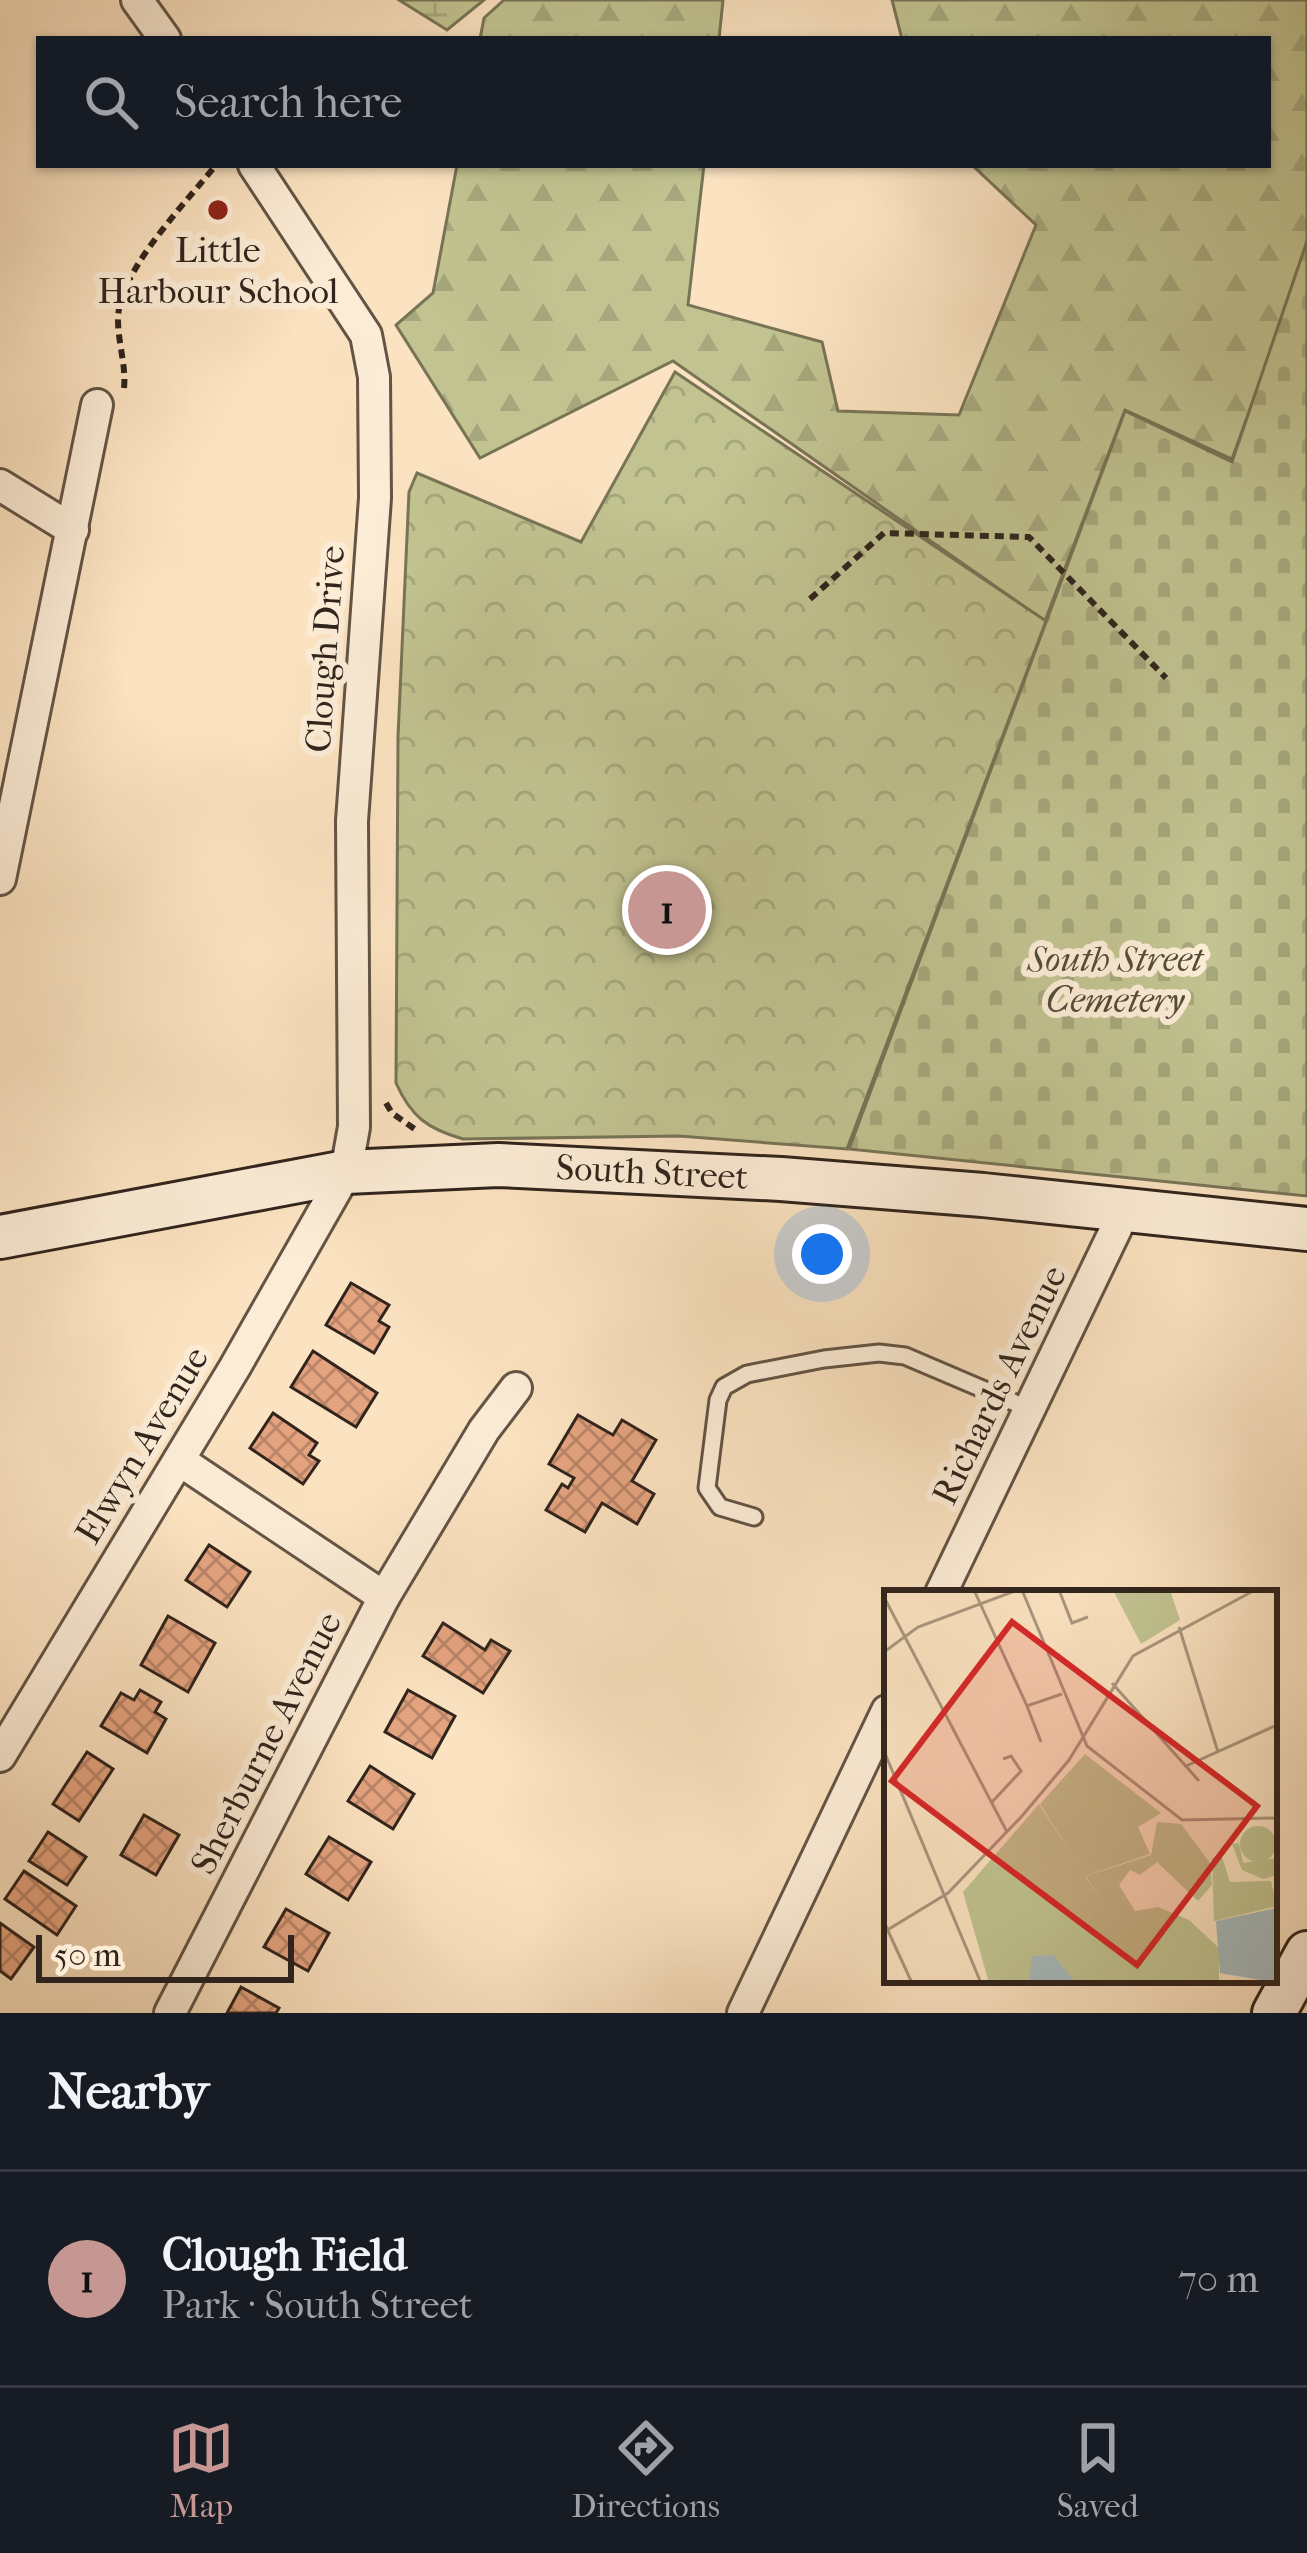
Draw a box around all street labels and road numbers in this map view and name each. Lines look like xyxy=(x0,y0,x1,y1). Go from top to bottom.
street label: Clough Drive xyxy=(297,544,353,754)
street label: South Street xyxy=(555,1146,749,1198)
street label: Richards Avenue xyxy=(923,1259,1075,1511)
street label: Elwyn Avenue xyxy=(67,1339,217,1551)
street label: Sherburne Avenue xyxy=(182,1605,350,1881)

